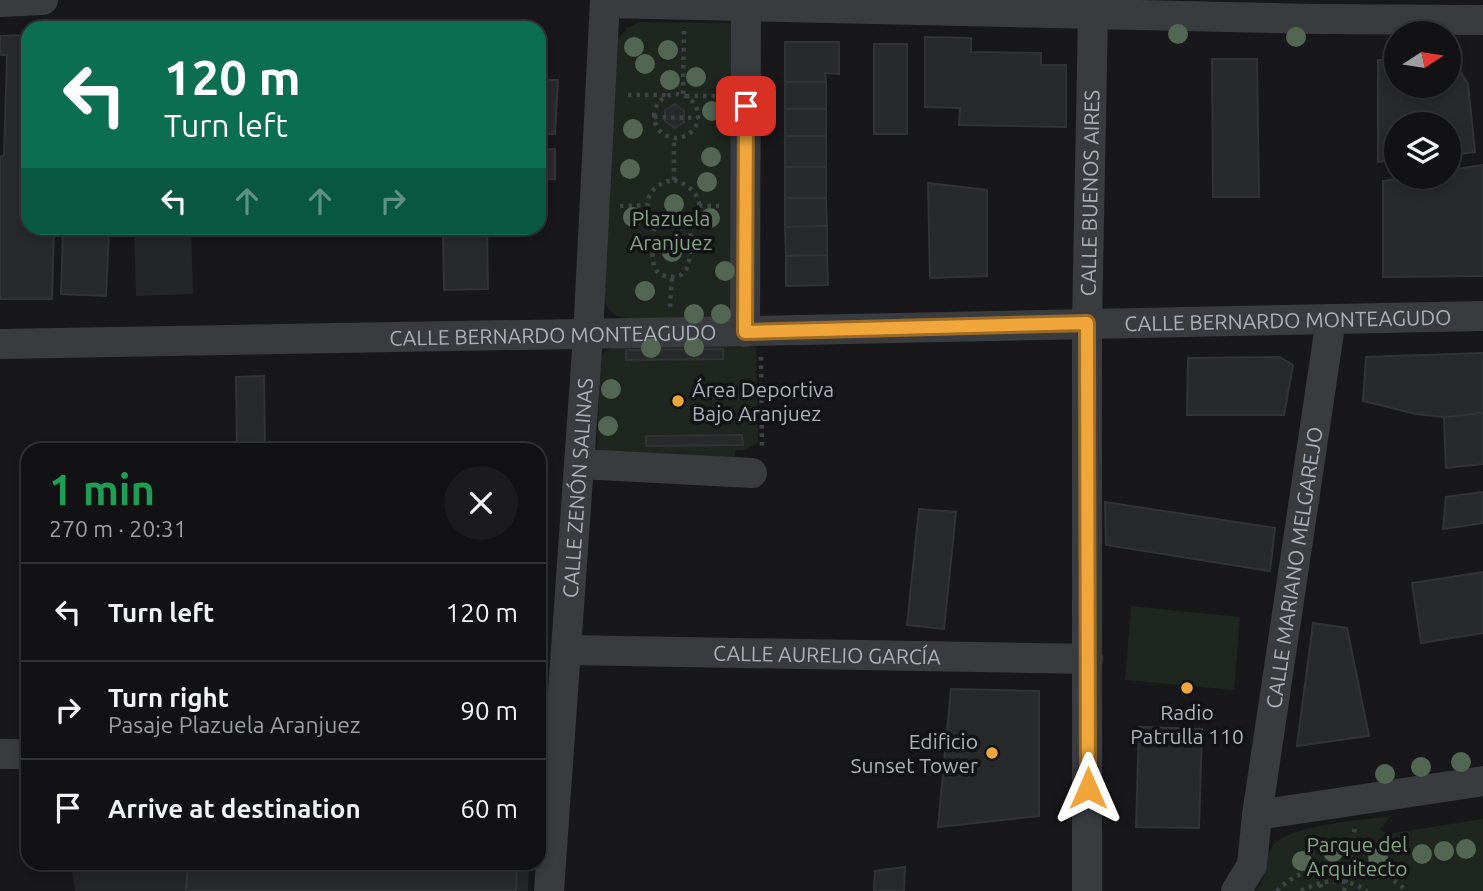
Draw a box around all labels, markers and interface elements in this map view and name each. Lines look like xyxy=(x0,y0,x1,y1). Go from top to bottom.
north arrow xyxy=(1384,21,1461,98)
map controls xyxy=(1384,21,1461,189)
icon: left xyxy=(49,49,140,140)
text: 120 m xyxy=(164,49,301,104)
pin xyxy=(716,76,776,136)
icon: arrive xyxy=(727,87,765,125)
street label: CALLE BUENOS AIRES xyxy=(1076,90,1104,297)
text: Turn left xyxy=(164,107,288,143)
button: layers xyxy=(1384,112,1461,189)
icon: left xyxy=(155,182,193,220)
icon: ahead xyxy=(228,182,266,220)
icon: ahead xyxy=(301,182,339,220)
icon: right xyxy=(374,182,412,220)
park label: Plazuela Aranjuez xyxy=(630,206,712,254)
street label: CALLE BERNARDO MONTEAGUDO xyxy=(1124,305,1452,335)
street label: CALLE BERNARDO MONTEAGUDO xyxy=(389,320,717,350)
street label: CALLE ZENÓN SALINAS xyxy=(558,377,597,599)
place label: Área Deportiva Bajo Aranjuez xyxy=(692,377,834,425)
marker: Área Deportiva Bajo Aranjuez xyxy=(670,393,686,409)
street label: CALLE MARIANO MELGAREJO xyxy=(1261,425,1327,710)
text: 1 min xyxy=(49,466,155,513)
button: close xyxy=(444,466,518,540)
text: 270 m · 20:31 xyxy=(49,516,187,541)
icon: left xyxy=(49,593,87,631)
text: Turn left xyxy=(108,598,214,627)
text: 120 m xyxy=(446,598,518,627)
street label: CALLE AURELIO GARCÍA xyxy=(713,641,941,668)
marker: Radio Patrulla 110 xyxy=(1179,680,1195,696)
text: Turn right xyxy=(108,683,229,712)
icon: right xyxy=(49,691,87,729)
text: 90 m xyxy=(460,696,518,725)
place label: Radio Patrulla 110 xyxy=(1130,700,1244,748)
text: Pasaje Plazuela Aranjuez xyxy=(108,712,361,737)
place label: Edificio Sunset Tower xyxy=(850,729,978,777)
marker: Edificio Sunset Tower xyxy=(984,745,1000,761)
position arrow xyxy=(1051,751,1125,825)
icon: arrive xyxy=(49,789,87,827)
text: Arrive at destination xyxy=(108,794,361,823)
text: 60 m xyxy=(460,794,518,823)
park label: Parque del Arquitecto xyxy=(1306,832,1408,880)

